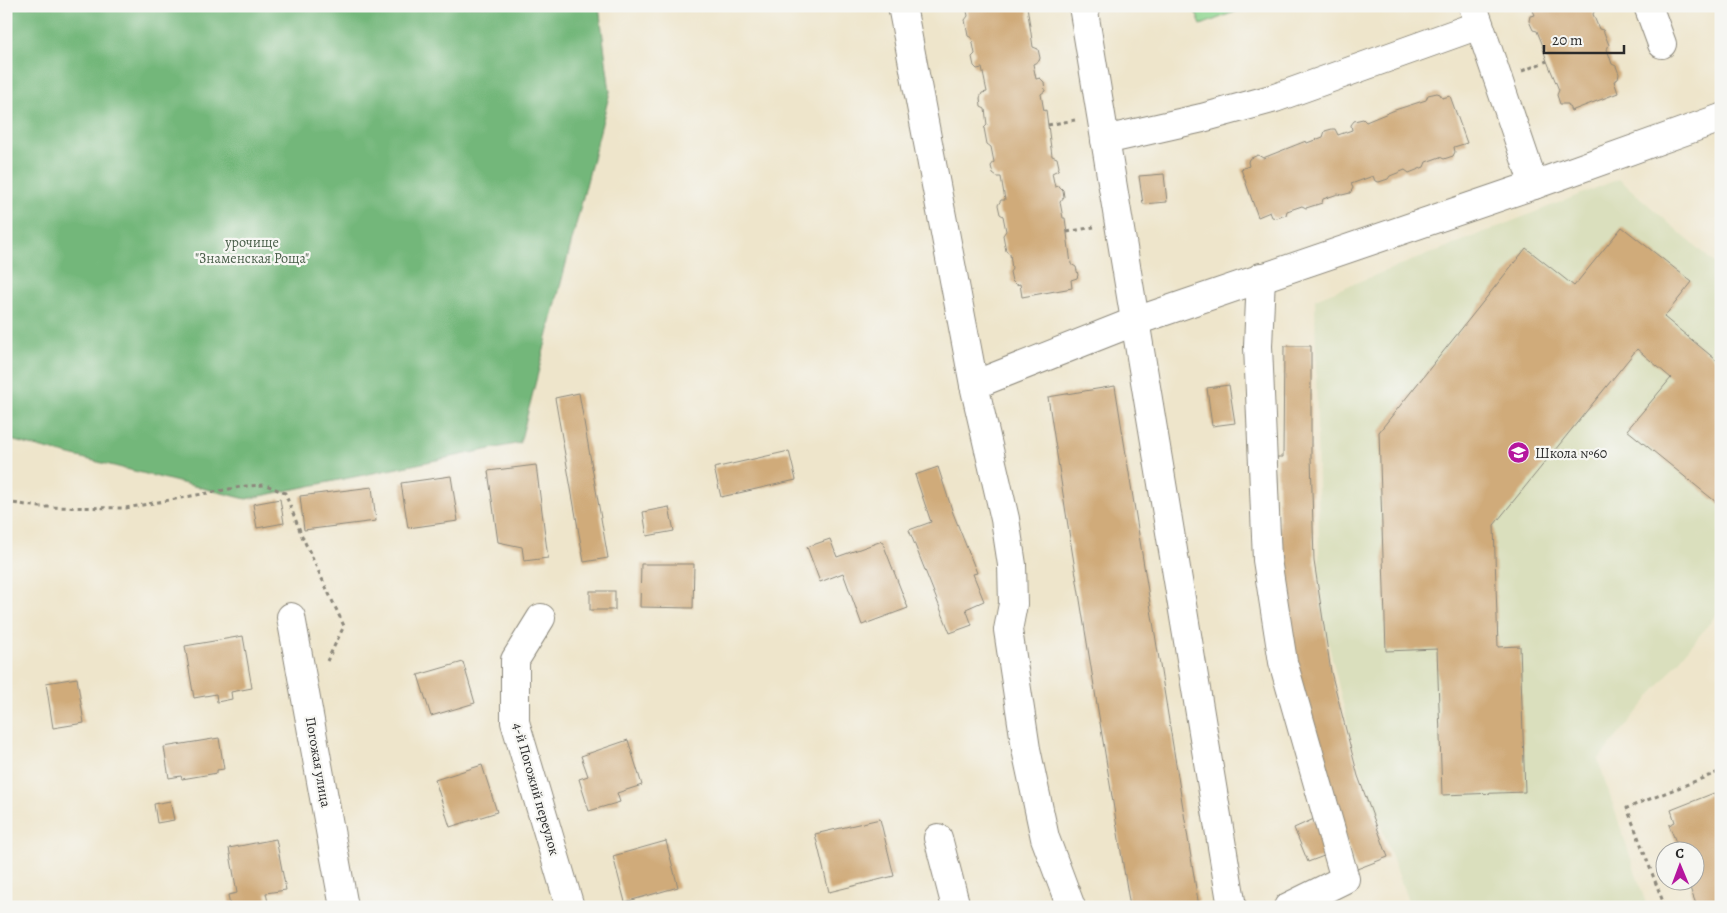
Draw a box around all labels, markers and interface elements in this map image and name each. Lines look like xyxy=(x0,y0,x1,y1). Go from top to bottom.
scale bar xyxy=(1544,22,1624,54)
text: 20 m xyxy=(1552,30,1583,50)
park label: урочище "Знаменская Роща" xyxy=(195,233,309,268)
school or university icon: Школа №60 xyxy=(1507,441,1531,465)
place label: Школа №60 xyxy=(1535,444,1607,463)
street label: Погожая улица xyxy=(301,715,335,809)
street label: 4-й Погожий переулок xyxy=(508,720,564,858)
north arrow xyxy=(1654,840,1704,890)
text: С xyxy=(1675,844,1685,863)

